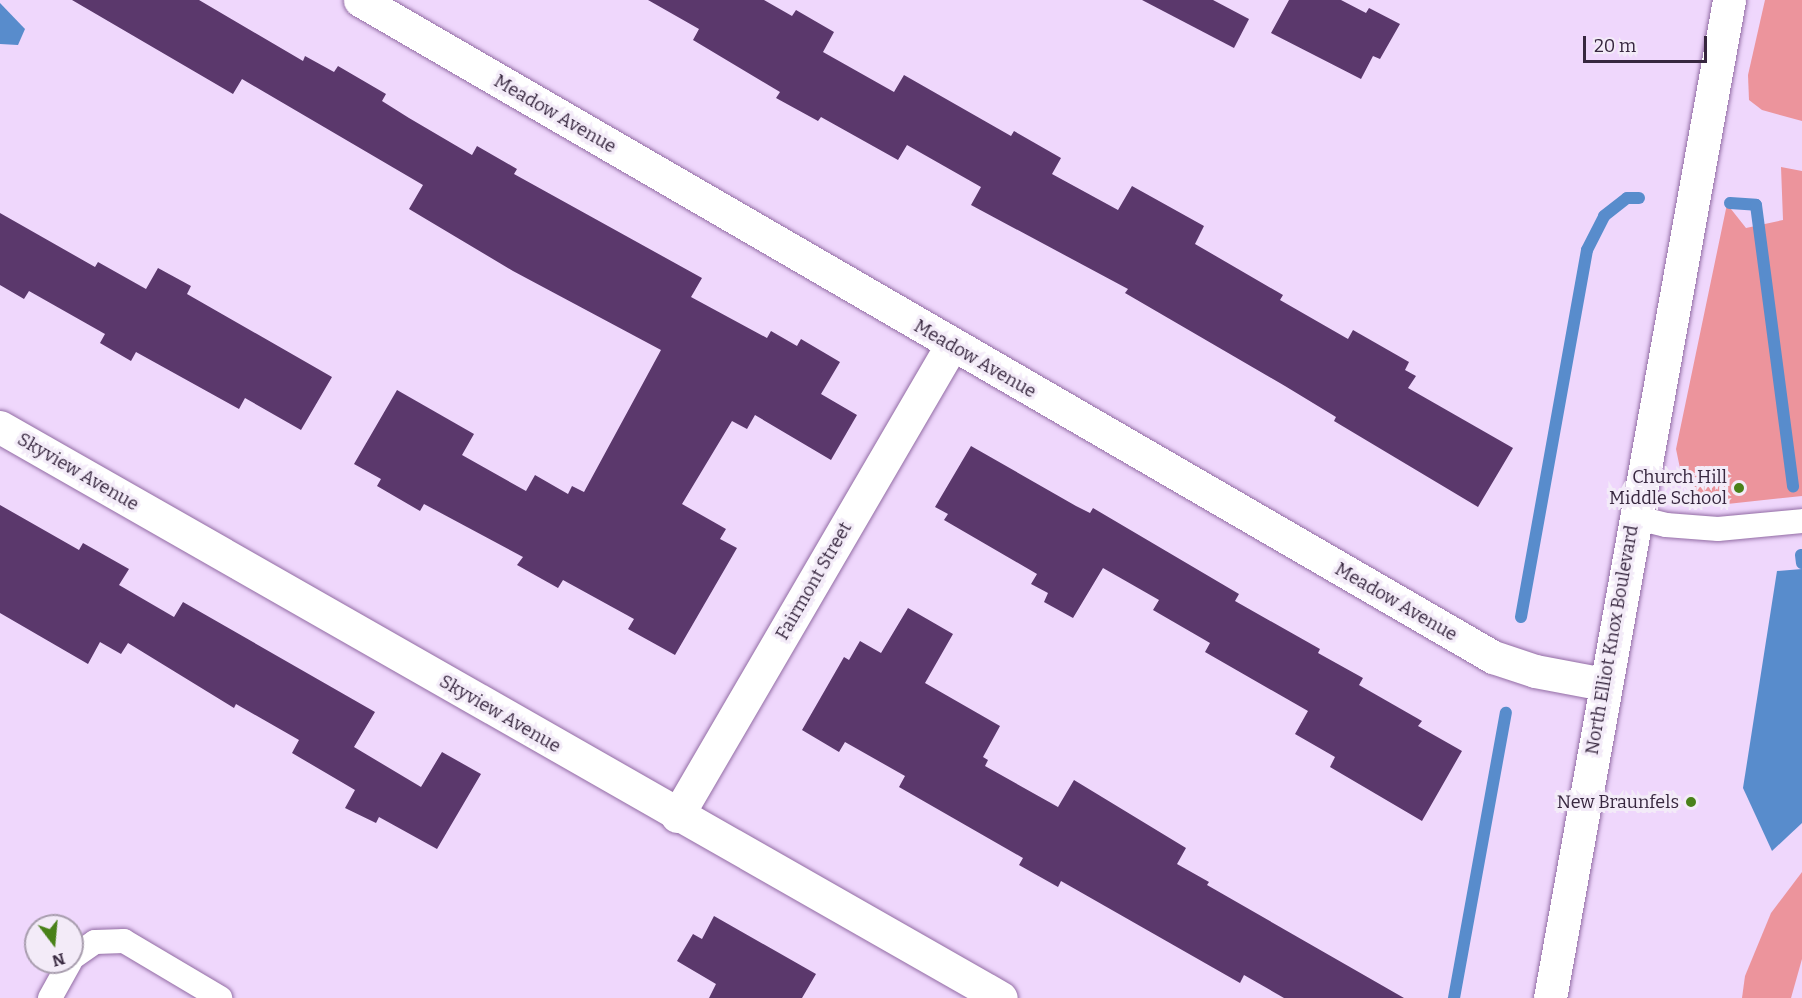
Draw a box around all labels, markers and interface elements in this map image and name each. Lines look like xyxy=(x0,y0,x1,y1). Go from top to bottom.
scale bar xyxy=(1586,24,1710,62)
text: 20 m xyxy=(1594,35,1636,57)
street label: Meadow Avenue xyxy=(490,70,620,158)
street label: Meadow Avenue xyxy=(910,315,1040,403)
street label: Skyview Avenue xyxy=(14,429,142,515)
place label: Church Hill Middle School xyxy=(1609,467,1727,510)
marker: Church Hill Middle School xyxy=(1732,481,1746,495)
street label: Fairmont Street xyxy=(772,518,856,644)
street label: North Elliot Knox Boulevard xyxy=(1581,524,1643,756)
street label: Meadow Avenue xyxy=(1331,558,1461,646)
street label: Skyview Avenue xyxy=(436,671,564,757)
place label: New Braunfels xyxy=(1557,791,1679,813)
marker: New Braunfels xyxy=(1684,795,1698,809)
north arrow xyxy=(24,914,84,974)
text: N xyxy=(50,949,67,971)

